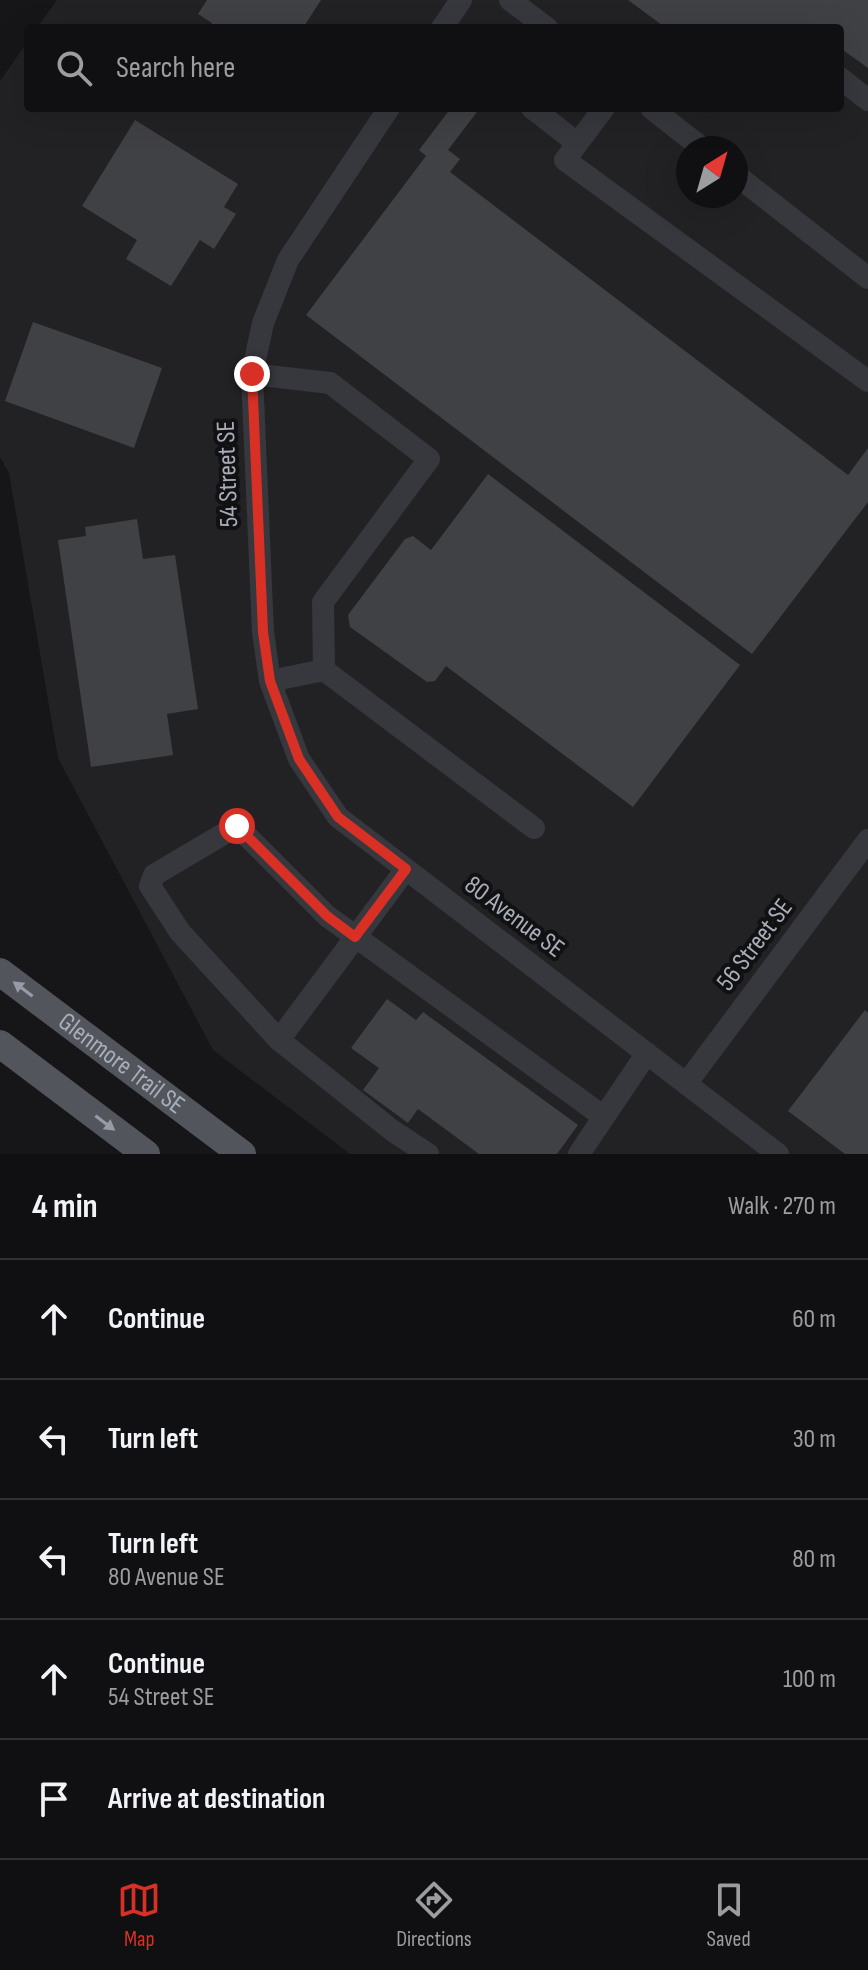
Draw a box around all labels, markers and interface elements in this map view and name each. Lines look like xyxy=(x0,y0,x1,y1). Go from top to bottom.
search box xyxy=(24,24,844,112)
icon: search xyxy=(52,46,96,90)
text: Search here xyxy=(116,50,235,86)
north arrow xyxy=(676,136,748,208)
route end xyxy=(234,356,270,392)
street label: 54 Street SE xyxy=(211,420,245,528)
route start xyxy=(219,808,255,844)
street label: 80 Avenue SE xyxy=(458,870,570,964)
street label: 56 Street SE xyxy=(710,893,800,997)
one-way arrow xyxy=(13,982,34,998)
street label: Glenmore Trail SE xyxy=(52,1006,191,1121)
one-way arrow xyxy=(94,1115,116,1131)
text: 4 min xyxy=(32,1186,98,1227)
text: Walk · 270 m xyxy=(728,1191,836,1222)
icon: ahead xyxy=(32,1297,76,1341)
text: Continue xyxy=(108,1301,205,1337)
text: 60 m xyxy=(792,1304,836,1335)
icon: left xyxy=(32,1417,76,1461)
text: Turn left xyxy=(108,1421,198,1457)
text: 30 m xyxy=(793,1424,836,1455)
text: Turn left xyxy=(108,1526,198,1562)
icon: left xyxy=(32,1537,76,1581)
text: 80 m xyxy=(792,1544,836,1575)
text: 80 Avenue SE xyxy=(108,1562,225,1593)
text: Continue xyxy=(108,1646,205,1682)
icon: ahead xyxy=(32,1657,76,1701)
text: 100 m xyxy=(783,1664,836,1695)
text: 54 Street SE xyxy=(108,1682,214,1713)
icon: arrive xyxy=(32,1777,76,1821)
text: Arrive at destination xyxy=(108,1781,325,1817)
tab: Map xyxy=(117,1878,161,1953)
tab: Directions xyxy=(396,1878,472,1953)
tab: Saved xyxy=(707,1878,751,1953)

